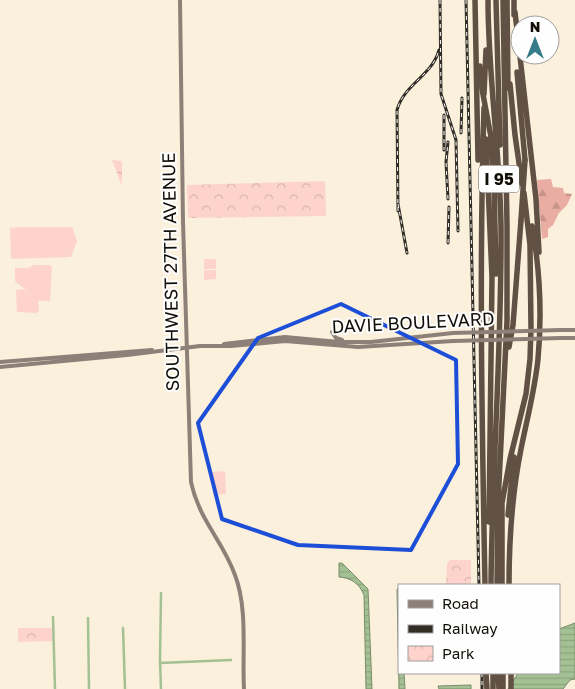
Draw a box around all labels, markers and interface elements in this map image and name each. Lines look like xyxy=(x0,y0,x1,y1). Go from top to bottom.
north arrow xyxy=(510,15,560,65)
text: N xyxy=(530,18,540,35)
street label: SOUTHWEST 27TH AVENUE xyxy=(157,152,183,392)
road number: I 95 xyxy=(479,165,519,192)
street label: DAVIE BOULEVARD xyxy=(331,307,495,337)
legend xyxy=(398,584,560,674)
text: Road xyxy=(442,594,479,612)
text: Railway xyxy=(442,619,498,637)
text: Park xyxy=(442,644,475,662)

